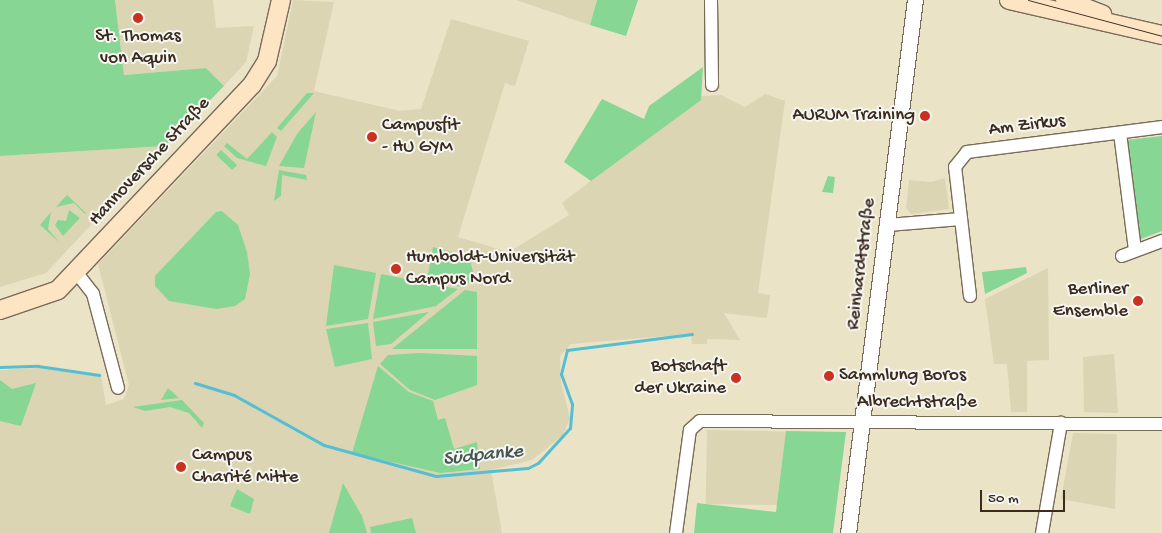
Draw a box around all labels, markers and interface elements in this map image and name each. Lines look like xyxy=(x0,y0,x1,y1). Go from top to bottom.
marker: St. Thomas von Aquin xyxy=(132,12,144,24)
place label: St. Thomas von Aquin xyxy=(95,26,181,70)
street label: Hannoversche Straße xyxy=(85,93,215,231)
place label: AURUM Training xyxy=(793,105,915,127)
marker: AURUM Training xyxy=(919,110,931,122)
street label: Am Zirkus xyxy=(988,110,1066,142)
place label: Campusfit - HU GYM xyxy=(382,115,459,159)
marker: Campusfit - HU GYM xyxy=(366,131,378,143)
street label: Reinhardtstraße xyxy=(843,197,881,331)
place label: Humboldt-Universität Campus Nord xyxy=(406,247,574,291)
marker: Humboldt-Universität Campus Nord xyxy=(390,263,402,275)
place label: Berliner Ensemble xyxy=(1053,279,1128,323)
marker: Berliner Ensemble xyxy=(1132,295,1144,307)
place label: Botschaft der Ukraine xyxy=(634,356,726,400)
place label: Sammlung Boros xyxy=(839,365,966,387)
marker: Sammlung Boros xyxy=(823,370,835,382)
marker: Botschaft der Ukraine xyxy=(730,372,742,384)
street label: Albrechtstraße xyxy=(857,392,977,414)
water label: Südpanke xyxy=(442,440,524,472)
place label: Campus Charité Mitte xyxy=(192,445,299,489)
marker: Campus Charité Mitte xyxy=(174,460,188,474)
scale bar xyxy=(982,480,1067,512)
text: 50 m xyxy=(988,490,1019,508)

